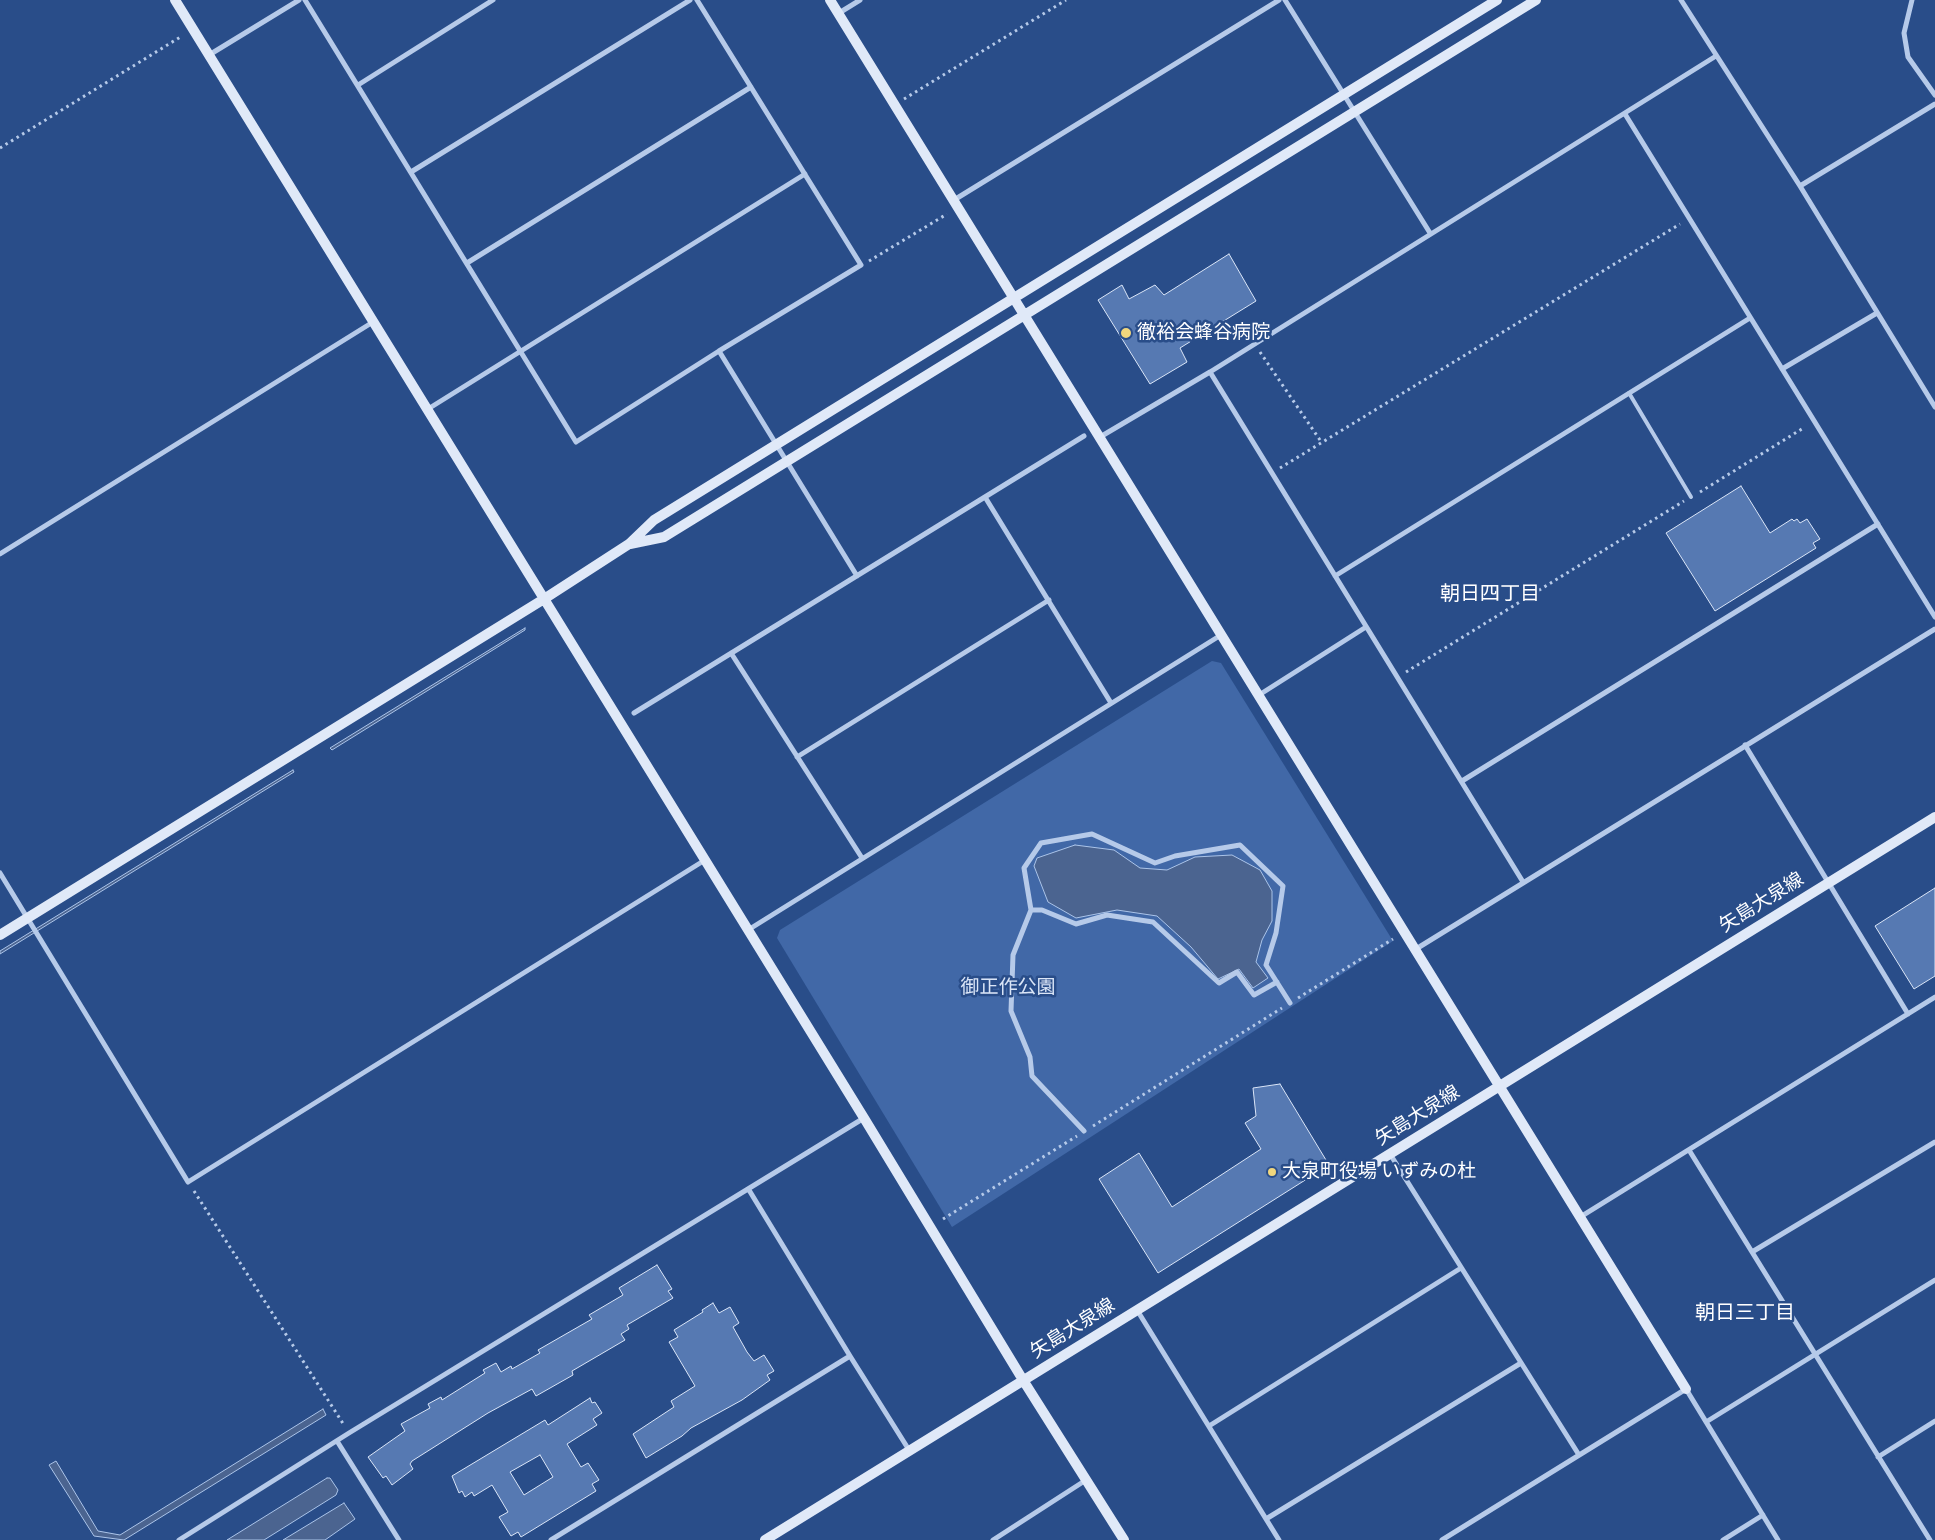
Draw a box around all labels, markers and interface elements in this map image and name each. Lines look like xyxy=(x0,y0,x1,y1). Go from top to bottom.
place label: 徹裕会蜂谷病院 xyxy=(1137,322,1270,344)
marker: 徹裕会蜂谷病院 xyxy=(1119,326,1133,340)
district label: 朝日四丁目 xyxy=(1440,583,1540,607)
street label: 矢島大泉線 xyxy=(1716,868,1808,938)
park label: 御正作公園 xyxy=(961,977,1055,999)
street label: 矢島大泉線 xyxy=(1372,1081,1464,1151)
place label: 大泉町役場 いずみの杜 xyxy=(1282,1161,1476,1183)
marker: 大泉町役場 いずみの杜 xyxy=(1266,1166,1278,1178)
street label: 矢島大泉線 xyxy=(1027,1294,1119,1364)
district label: 朝日三丁目 xyxy=(1695,1302,1795,1326)

